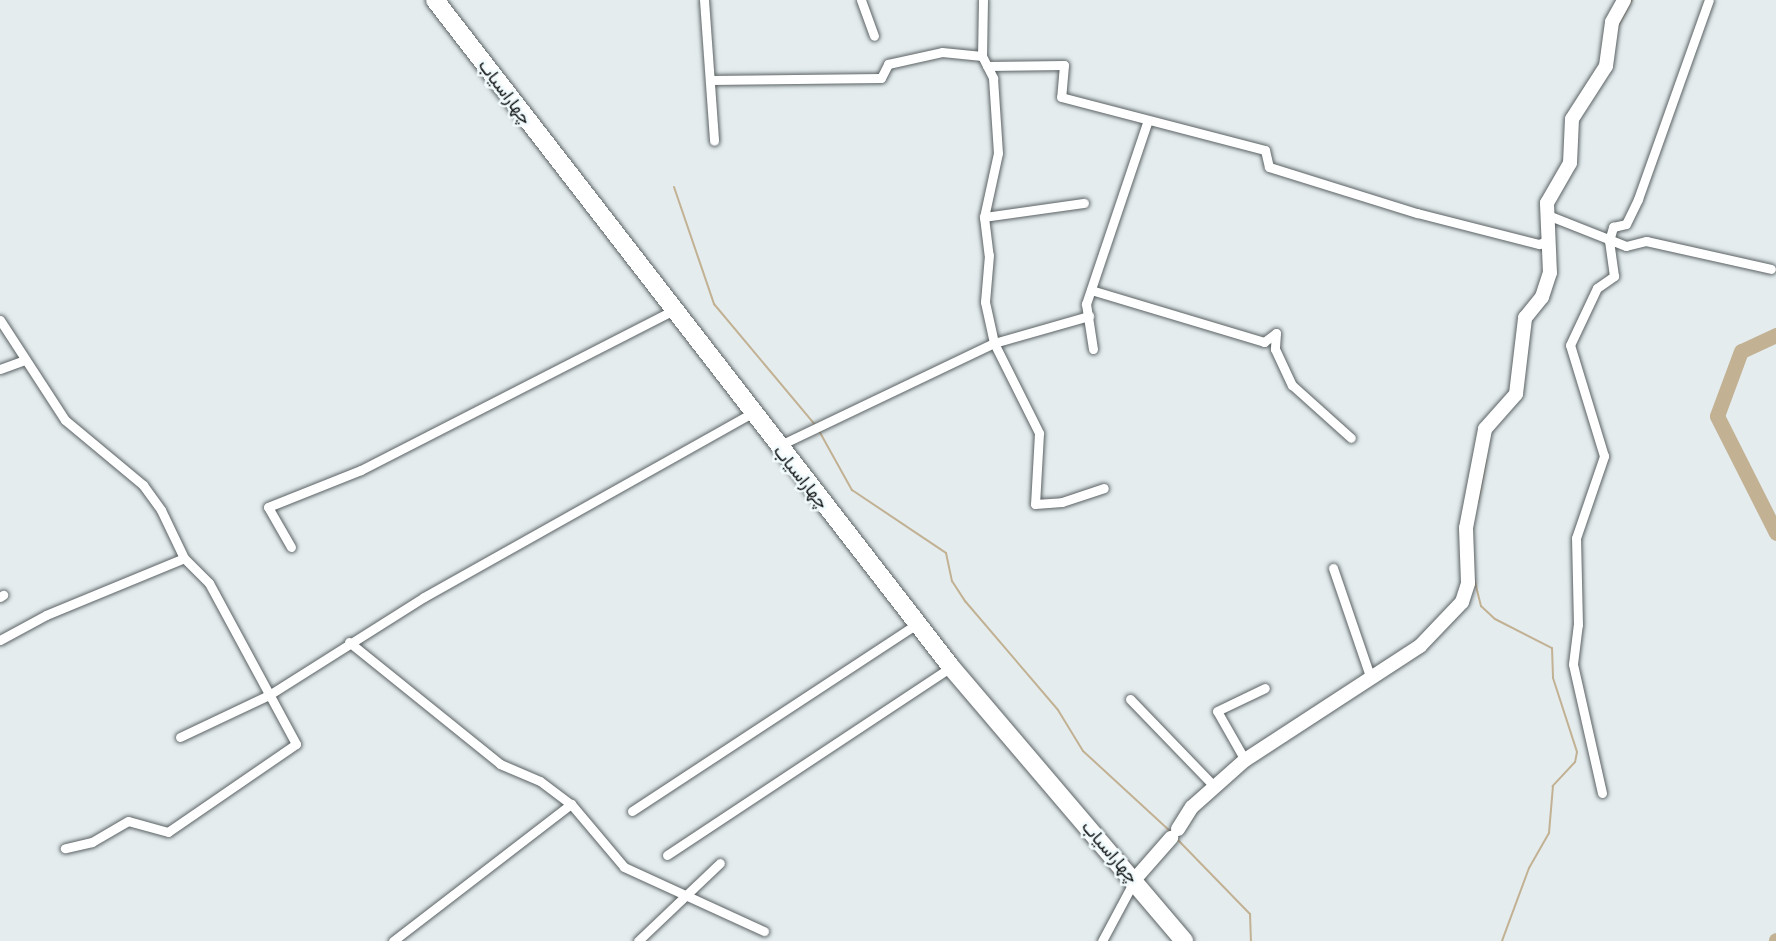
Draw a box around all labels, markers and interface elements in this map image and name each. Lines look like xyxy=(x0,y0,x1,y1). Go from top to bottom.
street label: چهاراسیاب xyxy=(474,55,536,129)
street label: چهاراسیاب xyxy=(769,441,833,513)
street label: چهاراسیاب xyxy=(1077,816,1143,888)

